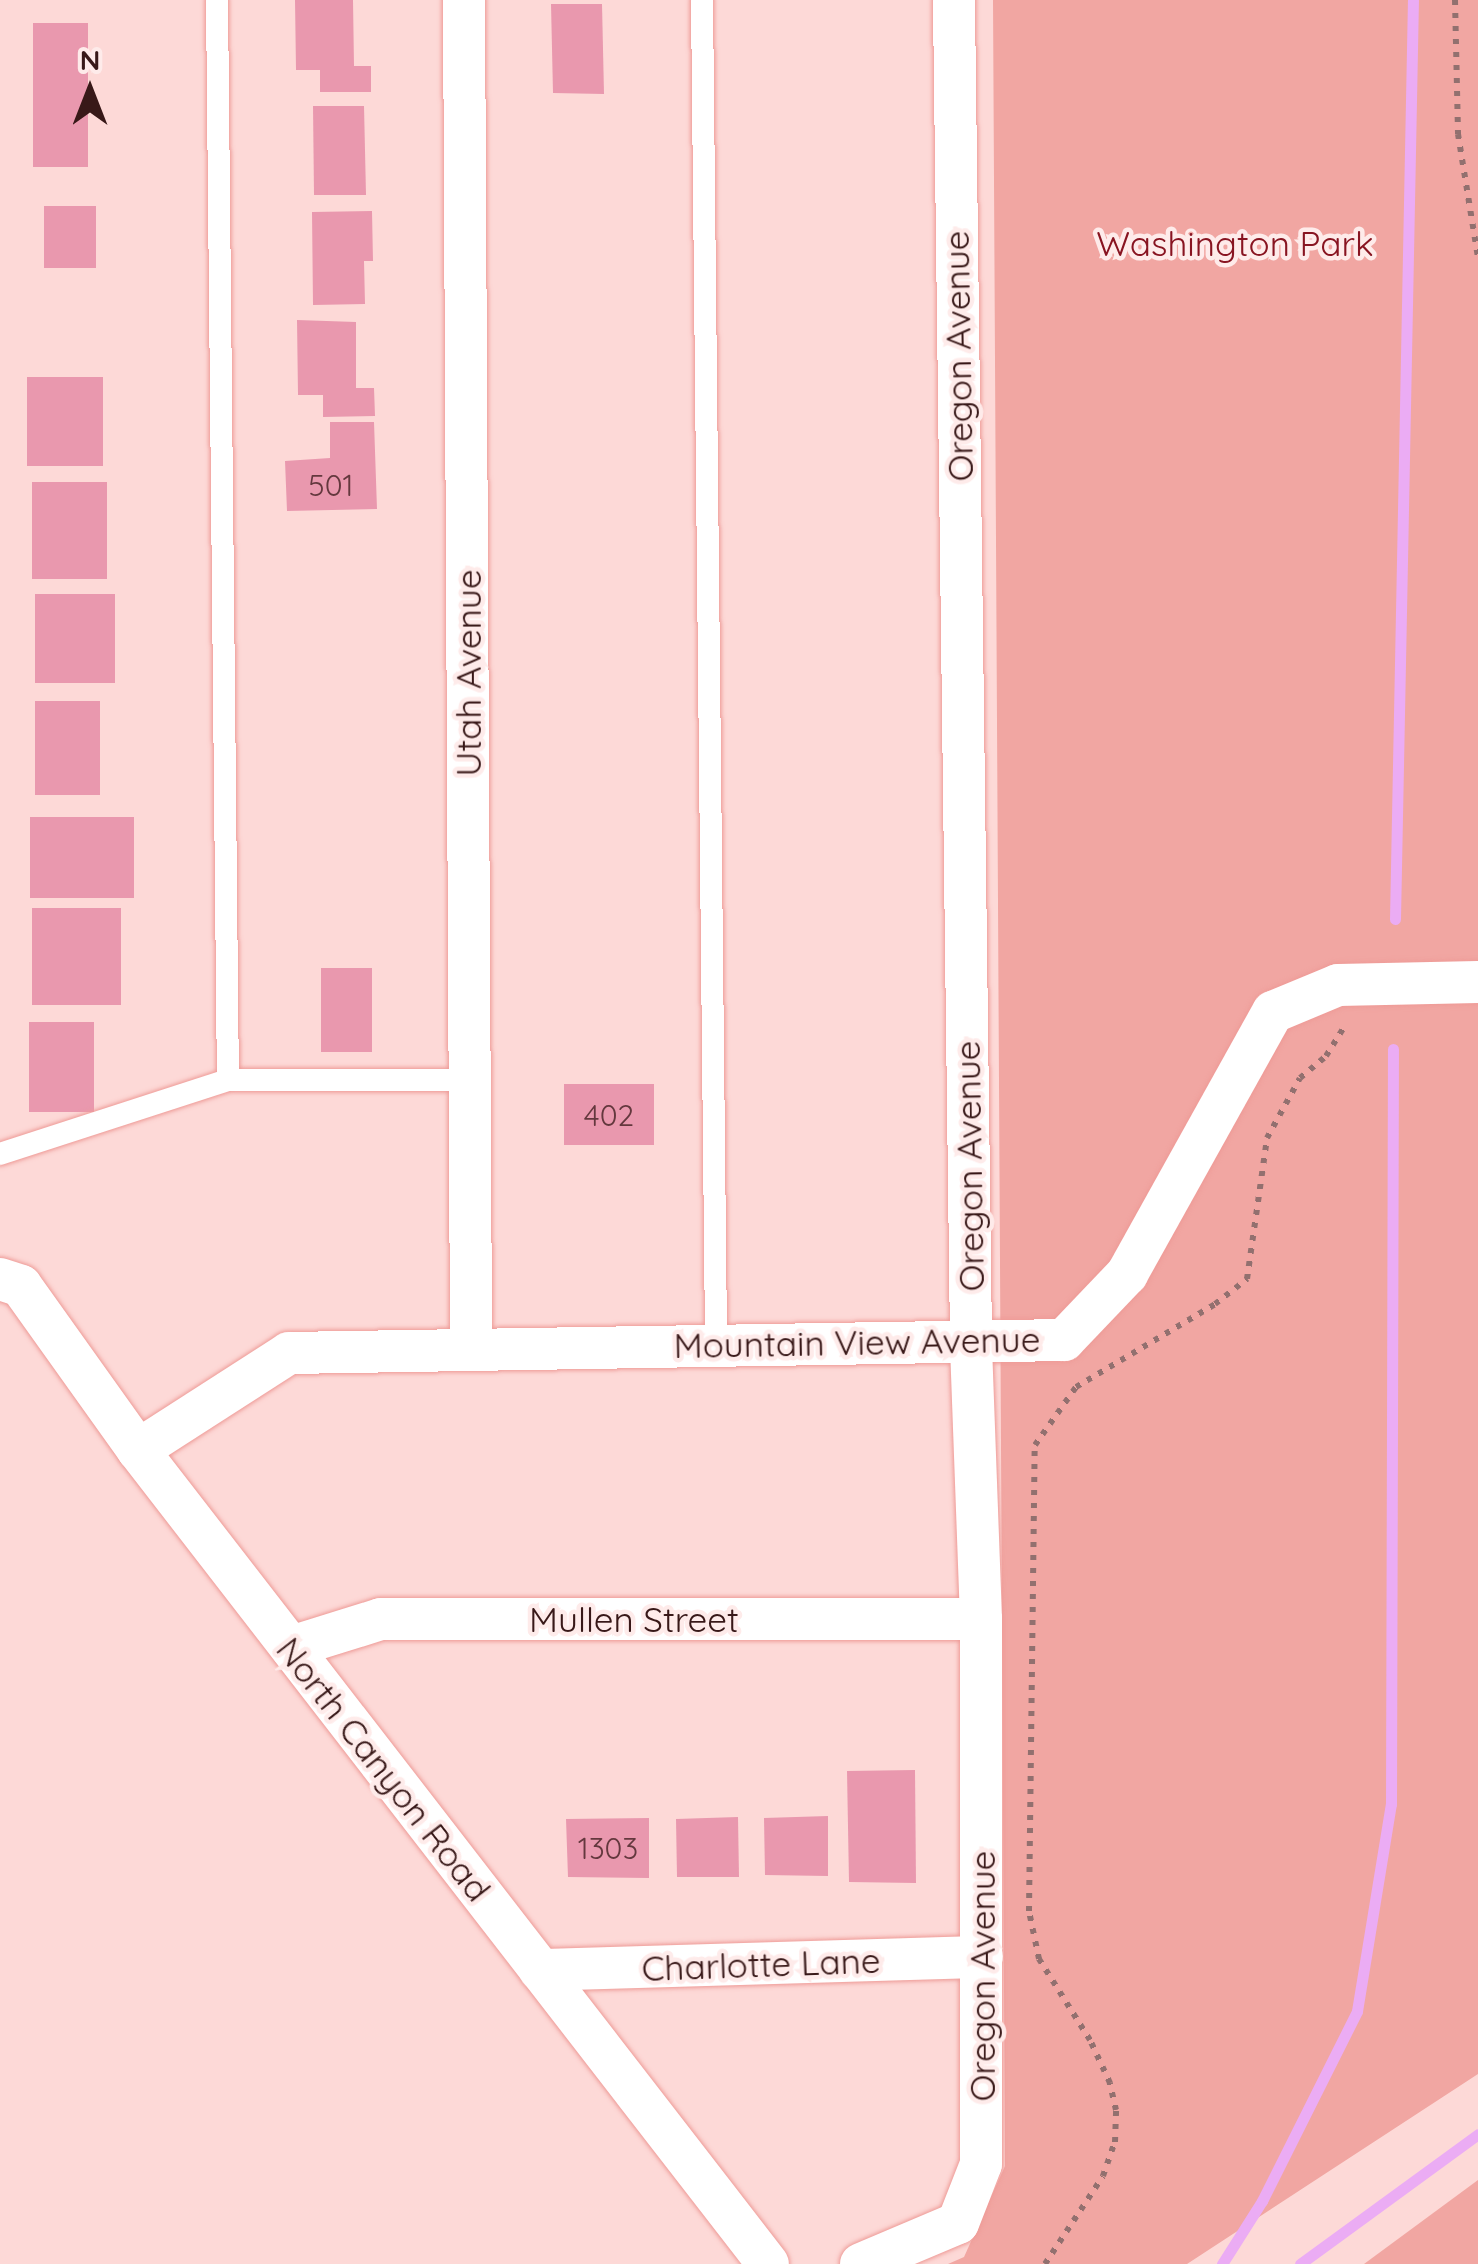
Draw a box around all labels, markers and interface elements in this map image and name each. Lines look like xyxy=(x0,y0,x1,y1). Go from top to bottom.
north arrow xyxy=(40,40,140,140)
text: N xyxy=(80,42,100,77)
park label: Washington Park xyxy=(1096,222,1374,264)
street label: Oregon Avenue xyxy=(935,230,981,482)
house number: 501 xyxy=(308,467,354,503)
street label: Utah Avenue xyxy=(447,569,489,777)
street label: Oregon Avenue xyxy=(946,1040,992,1292)
house number: 402 xyxy=(584,1097,634,1133)
street label: Mountain View Avenue xyxy=(673,1318,1041,1366)
street label: Mullen Street xyxy=(529,1598,739,1640)
street label: North Canyon Road xyxy=(268,1629,500,1909)
house number: 1303 xyxy=(578,1830,638,1866)
street label: Oregon Avenue xyxy=(961,1851,1003,2101)
street label: Charlotte Lane xyxy=(641,1939,881,1989)

